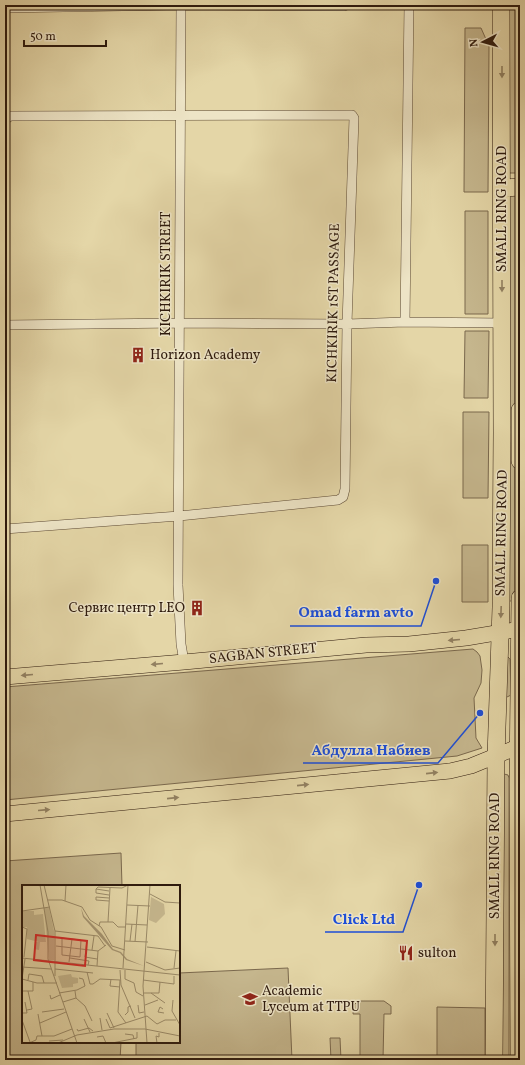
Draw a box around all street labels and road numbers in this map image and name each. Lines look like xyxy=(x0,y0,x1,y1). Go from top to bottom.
street label: SMALL RING ROAD xyxy=(493,146,512,272)
street label: KICHKIRIK STREET xyxy=(157,212,176,336)
street label: KICHKIRIK 1ST PASSAGE xyxy=(323,223,345,383)
street label: SMALL RING ROAD xyxy=(491,470,513,596)
street label: SAGBAN STREET xyxy=(208,639,318,669)
street label: SMALL RING ROAD xyxy=(486,793,505,919)

